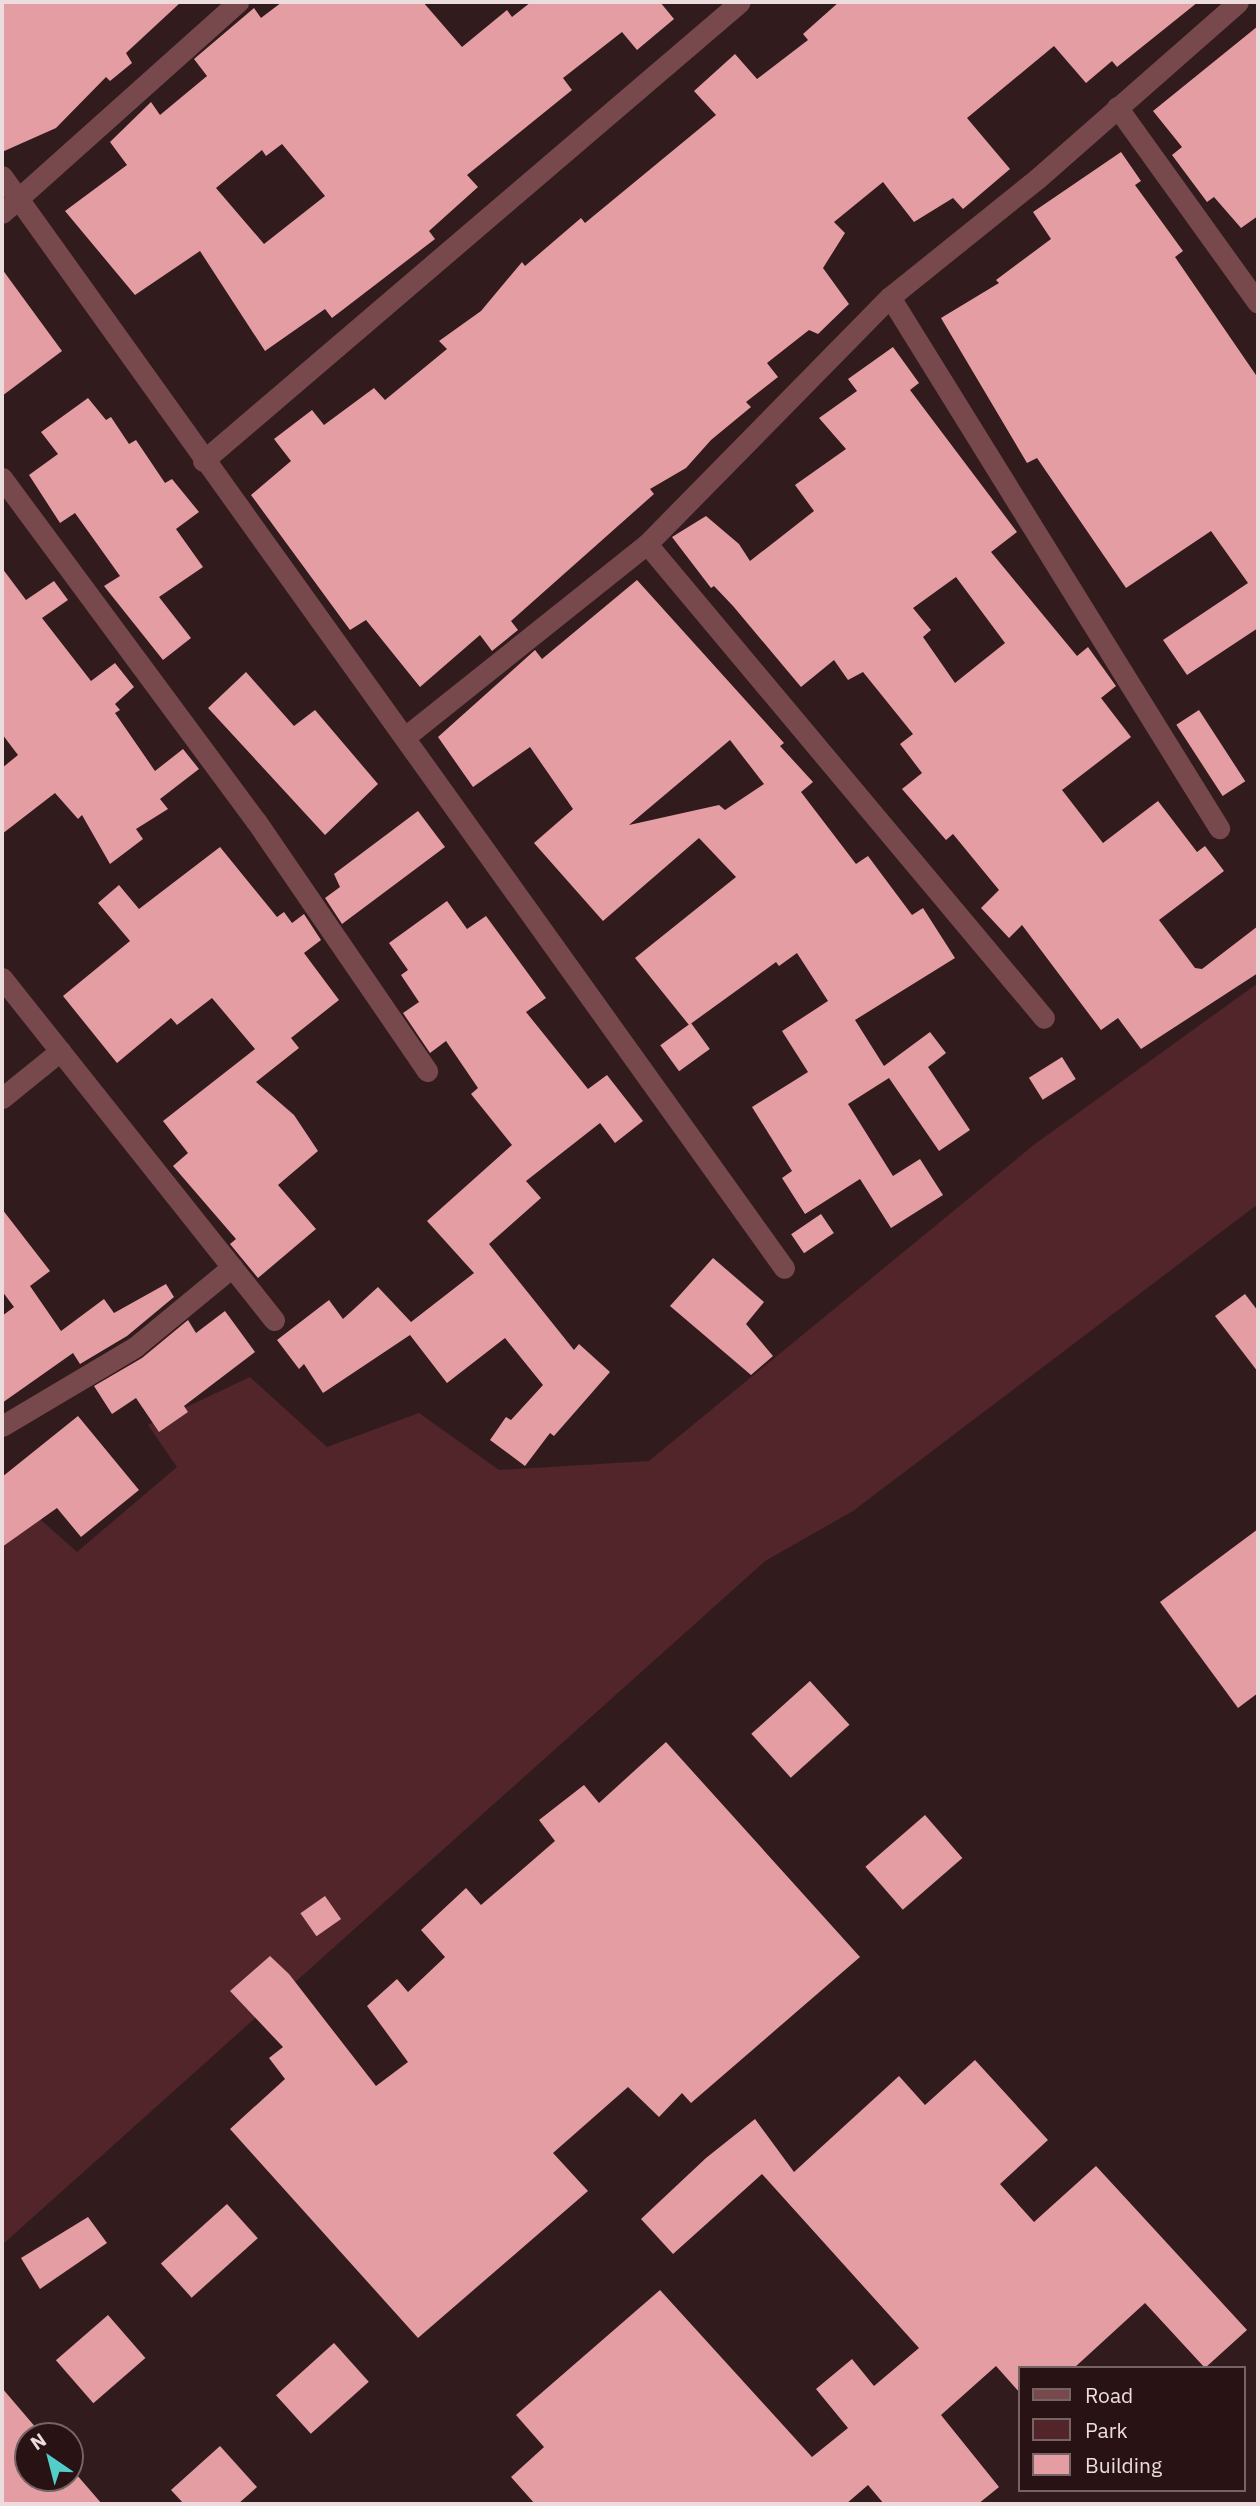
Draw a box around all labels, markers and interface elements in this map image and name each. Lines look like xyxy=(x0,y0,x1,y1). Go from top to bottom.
legend xyxy=(1018,2366,1246,2492)
text: Road xyxy=(1085,2381,1133,2409)
text: Park xyxy=(1085,2416,1128,2444)
north arrow xyxy=(14,2422,84,2492)
text: N xyxy=(26,2428,51,2455)
text: Building xyxy=(1085,2451,1162,2479)

